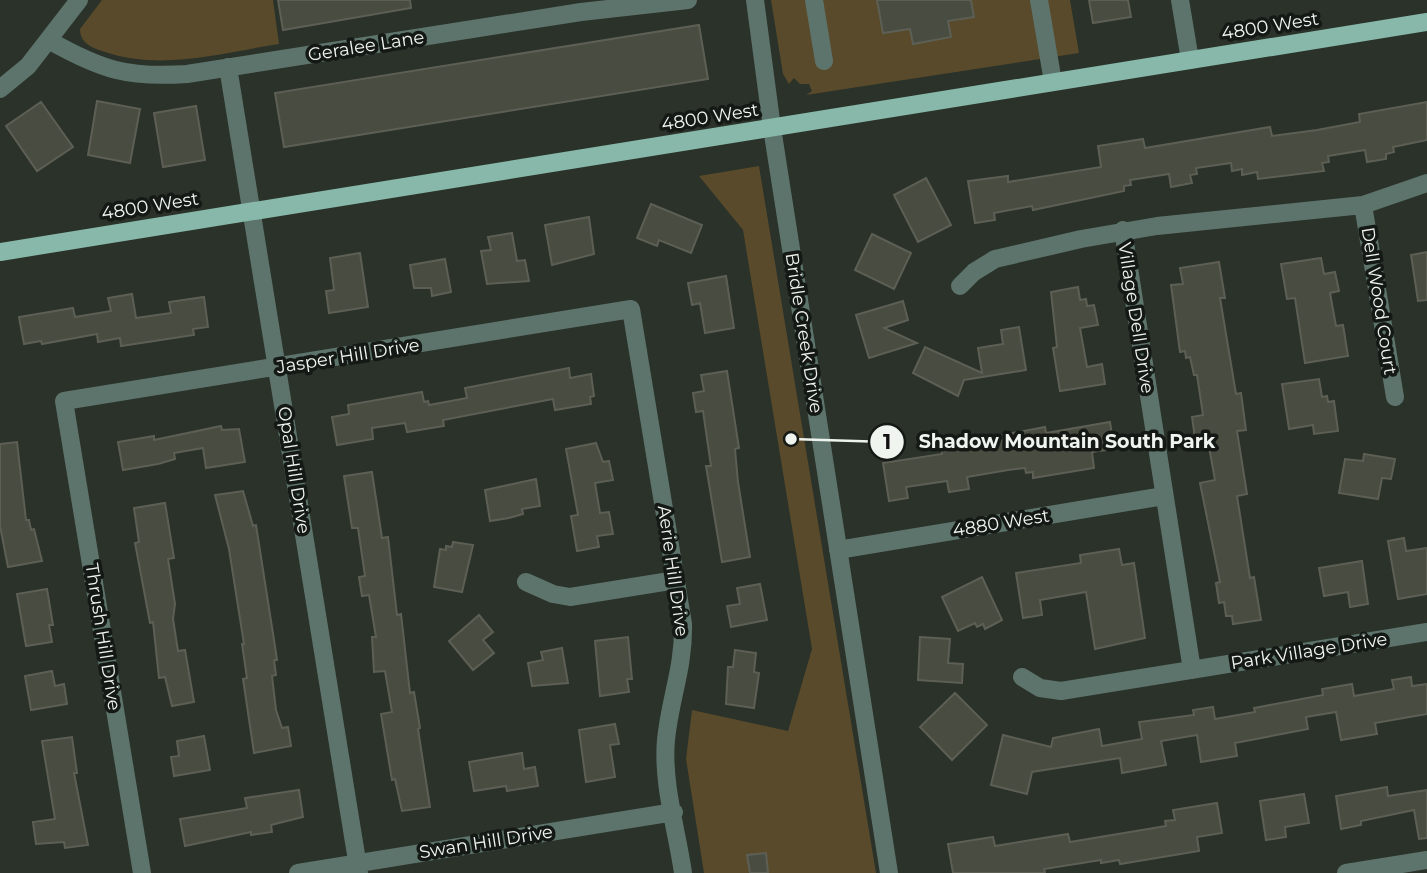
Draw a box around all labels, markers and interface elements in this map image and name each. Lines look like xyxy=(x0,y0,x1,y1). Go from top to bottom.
street label: 4800 West xyxy=(1220,7,1320,45)
street label: Geralee Lane xyxy=(306,26,426,66)
street label: 4800 West xyxy=(660,98,760,136)
street label: 4800 West xyxy=(100,187,200,225)
street label: Dell Wood Court xyxy=(1356,226,1402,376)
street label: Village Dell Drive xyxy=(1113,241,1159,395)
street label: Bridle Creek Drive xyxy=(780,251,828,415)
street label: Jasper Hill Drive xyxy=(274,334,421,378)
street label: Opal Hill Drive xyxy=(273,405,315,535)
callout: Shadow Mountain South Park xyxy=(870,422,1229,462)
text: 1 xyxy=(883,429,891,454)
text: Shadow Mountain South Park xyxy=(919,430,1216,453)
street label: Aerie Hill Drive xyxy=(653,504,693,638)
street label: 4880 West xyxy=(951,504,1051,542)
street label: Thrush Hill Drive xyxy=(81,562,125,712)
street label: Park Village Drive xyxy=(1229,628,1389,674)
street label: Swan Hill Drive xyxy=(418,821,554,863)

